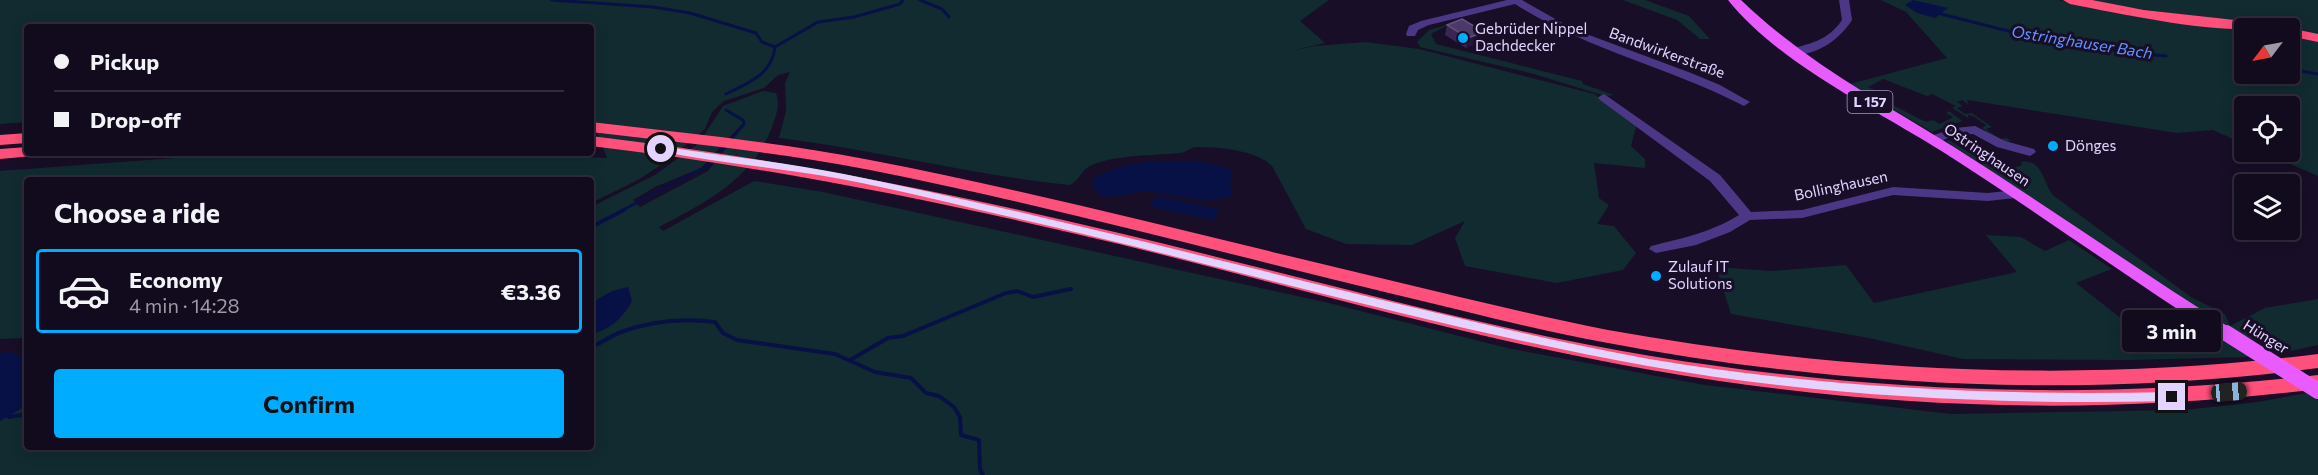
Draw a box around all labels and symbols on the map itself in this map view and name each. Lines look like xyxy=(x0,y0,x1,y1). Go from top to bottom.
north arrow xyxy=(2234,18,2300,84)
place label: Gebrüder Nippel Dachdecker xyxy=(1475,19,1587,54)
water label: Ostringhauser Bach xyxy=(2010,21,2154,62)
street label: Bandwirkerstraße xyxy=(1607,23,1728,81)
marker: Gebrüder Nippel Dachdecker xyxy=(1456,31,1470,45)
road number: L 157 xyxy=(1848,91,1892,113)
street label: Ostringhausen xyxy=(1941,119,2034,190)
route start xyxy=(647,135,674,162)
place label: Dönges xyxy=(2065,136,2116,154)
marker: Dönges xyxy=(2046,139,2060,153)
street label: Bollinghausen xyxy=(1792,166,1889,204)
place label: Zulauf IT Solutions xyxy=(1668,257,1733,292)
marker: Zulauf IT Solutions xyxy=(1649,269,1663,283)
callout: 3 min xyxy=(2122,310,2222,352)
street label: Hünger xyxy=(2241,315,2293,357)
car xyxy=(2210,381,2248,403)
route end xyxy=(2158,383,2185,410)

